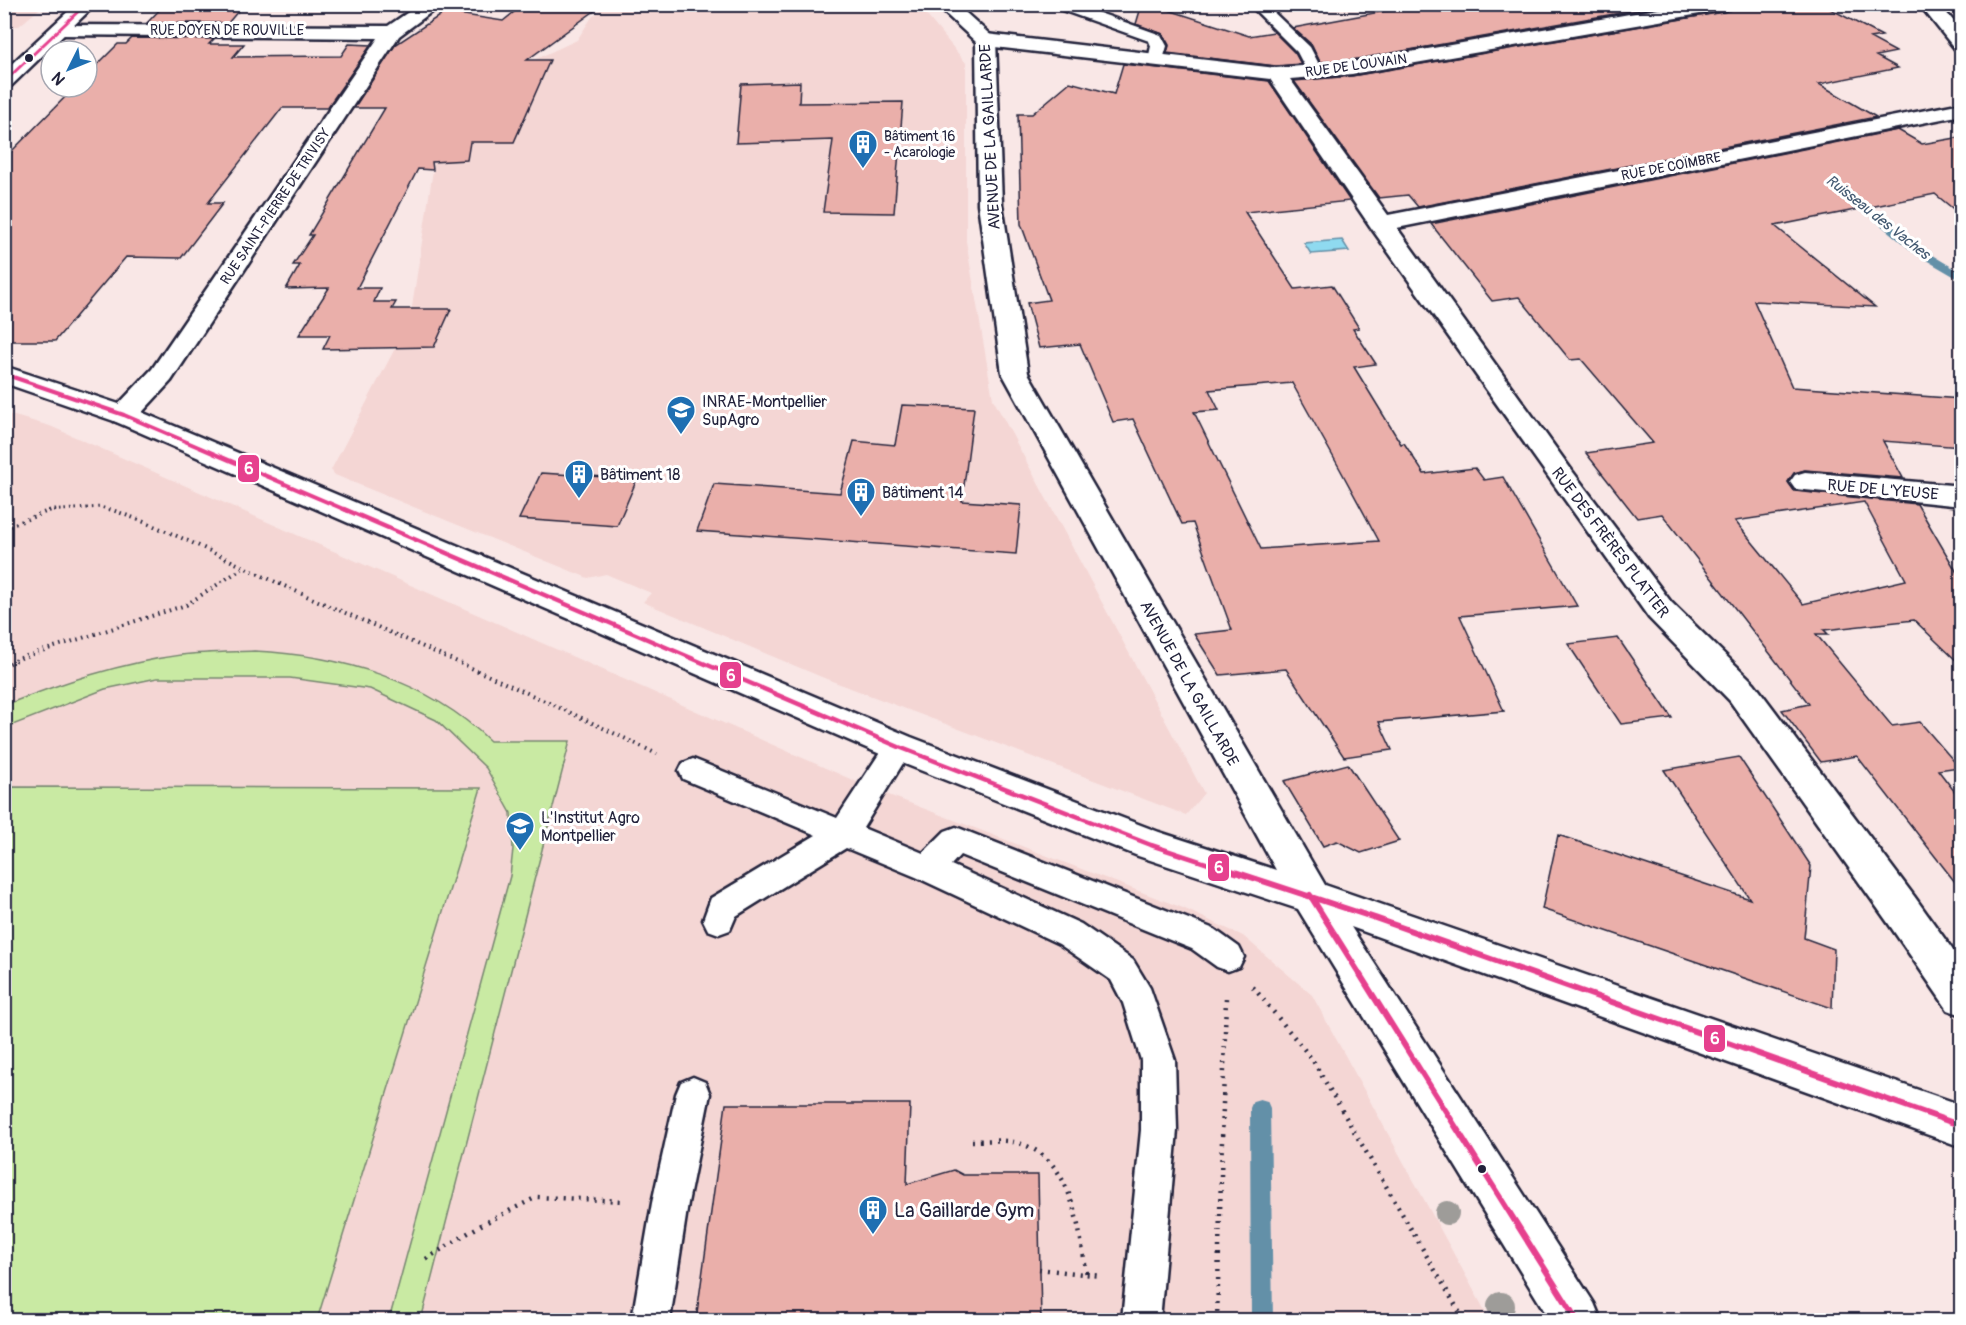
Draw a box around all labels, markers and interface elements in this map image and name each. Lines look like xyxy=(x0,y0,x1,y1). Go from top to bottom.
street label: RUE DOYEN DE ROUVILLE xyxy=(150,22,304,39)
north arrow xyxy=(39,39,99,99)
street label: AVENUE DE LA GAILLARDE xyxy=(975,44,1005,230)
street label: RUE DE LOUVAIN xyxy=(1304,50,1408,81)
unlabelled marker xyxy=(23,52,35,64)
text: N xyxy=(48,68,70,89)
street label: RUE SAINT-PIERRE DE TRIVISY xyxy=(217,125,334,288)
building icon: Bâtiment 16 - Acarologie xyxy=(847,128,879,170)
place label: Bâtiment 16 - Acarologie xyxy=(884,128,955,161)
street label: RUE DE COÏMBRE xyxy=(1620,148,1722,184)
water label: Ruisseau des Vaches xyxy=(1822,171,1935,265)
place label: INRAE-Montpellier SupAgro xyxy=(702,392,827,430)
school or university icon: INRAE-Montpellier SupAgro xyxy=(665,394,697,436)
line badge: 6 xyxy=(237,454,260,483)
building icon: Bâtiment 18 xyxy=(563,458,595,500)
text: 6 xyxy=(244,459,254,479)
street label: RUE DES FRÈRES PLATTER xyxy=(1547,463,1674,622)
place label: Bâtiment 18 xyxy=(600,465,680,485)
street label: RUE DE L'YEUSE xyxy=(1826,475,1939,505)
building icon: Bâtiment 14 xyxy=(845,476,877,518)
place label: Bâtiment 14 xyxy=(882,483,964,503)
street label: AVENUE DE LA GAILLARDE xyxy=(1135,597,1243,770)
line badge: 6 xyxy=(719,661,742,689)
text: 6 xyxy=(726,666,736,686)
place label: L'Institut Agro Montpellier xyxy=(541,808,640,846)
school or university icon: L'Institut Agro Montpellier xyxy=(504,810,536,852)
line badge: 6 xyxy=(1207,853,1230,882)
text: 6 xyxy=(1214,858,1224,878)
line badge: 6 xyxy=(1703,1024,1726,1053)
text: 6 xyxy=(1710,1029,1720,1049)
unlabelled marker xyxy=(1476,1163,1488,1175)
building icon: La Gaillarde Gym xyxy=(857,1194,889,1236)
place label: La Gaillarde Gym xyxy=(894,1198,1034,1223)

